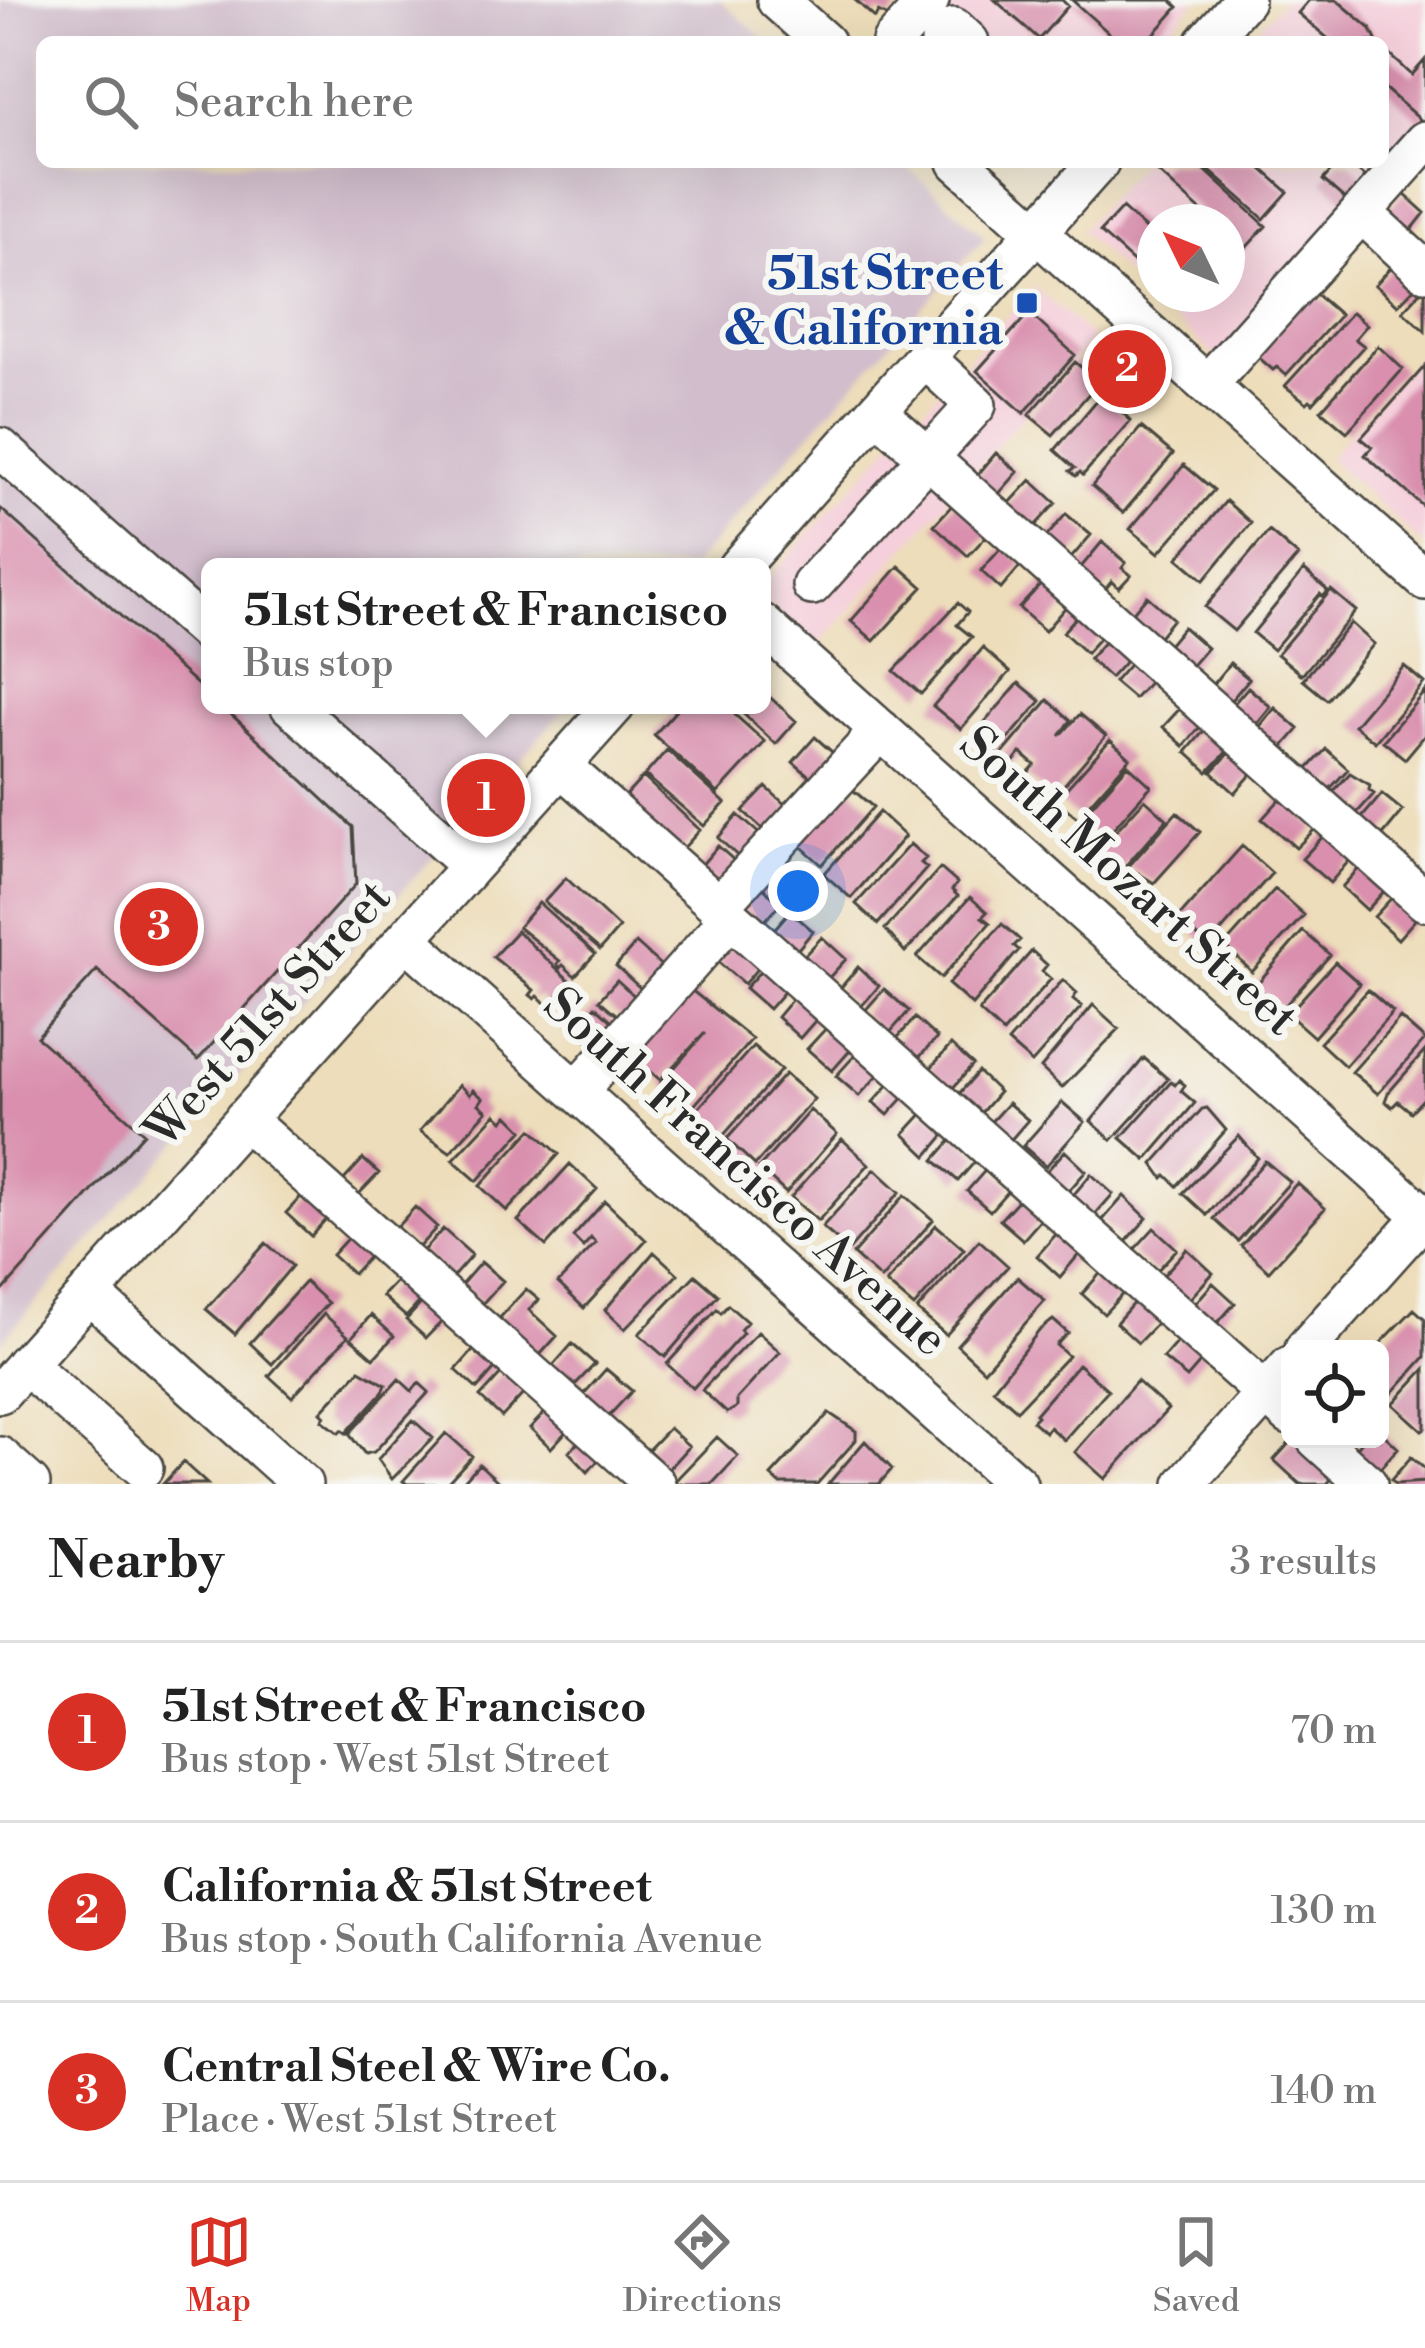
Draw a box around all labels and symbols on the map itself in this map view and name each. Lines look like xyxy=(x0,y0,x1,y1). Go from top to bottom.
north arrow xyxy=(1137,204,1245,312)
place label: 51st Street & California xyxy=(724,245,1004,360)
marker: 51st Street & California xyxy=(1014,290,1040,316)
pin: 2 xyxy=(1088,324,1166,414)
street label: South Mozart Street xyxy=(947,714,1309,1050)
pin: 1 xyxy=(447,753,525,843)
your location xyxy=(768,861,828,921)
street label: West 51st Street xyxy=(132,869,405,1162)
pin: 3 xyxy=(120,882,198,972)
street label: South Francisco Avenue xyxy=(531,976,959,1370)

